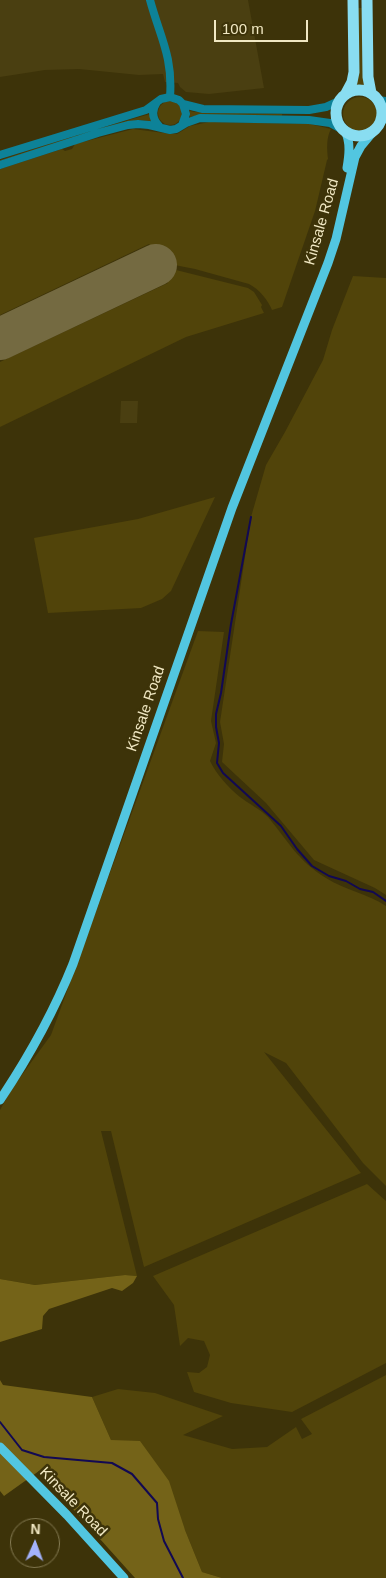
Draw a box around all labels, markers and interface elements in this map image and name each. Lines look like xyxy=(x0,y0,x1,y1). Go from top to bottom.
scale bar xyxy=(216,10,310,42)
text: 100 m xyxy=(222,20,264,37)
street label: Kinsale Road xyxy=(301,177,343,267)
street label: Kinsale Road xyxy=(123,664,169,754)
street label: Kinsale Road xyxy=(36,1464,110,1540)
north arrow xyxy=(10,1518,60,1568)
text: N xyxy=(30,1521,41,1537)

